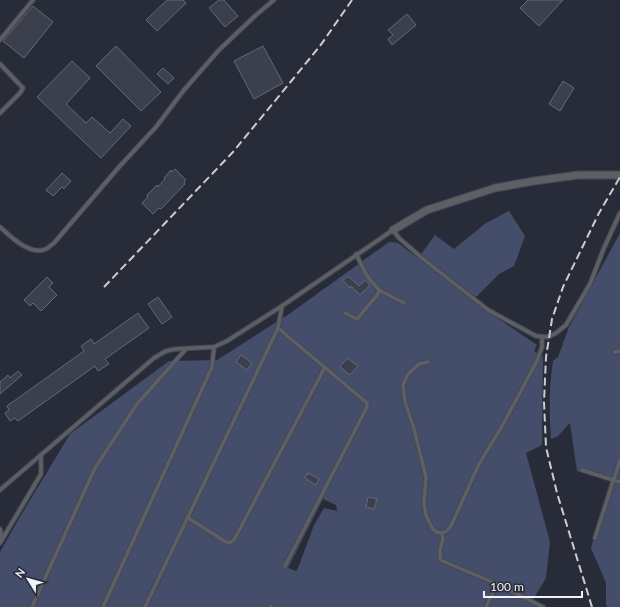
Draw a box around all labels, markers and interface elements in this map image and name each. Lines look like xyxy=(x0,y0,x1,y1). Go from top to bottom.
north arrow xyxy=(8,559,48,599)
text: N xyxy=(12,565,27,580)
scale bar xyxy=(484,573,582,599)
text: 100 m xyxy=(490,579,524,594)

